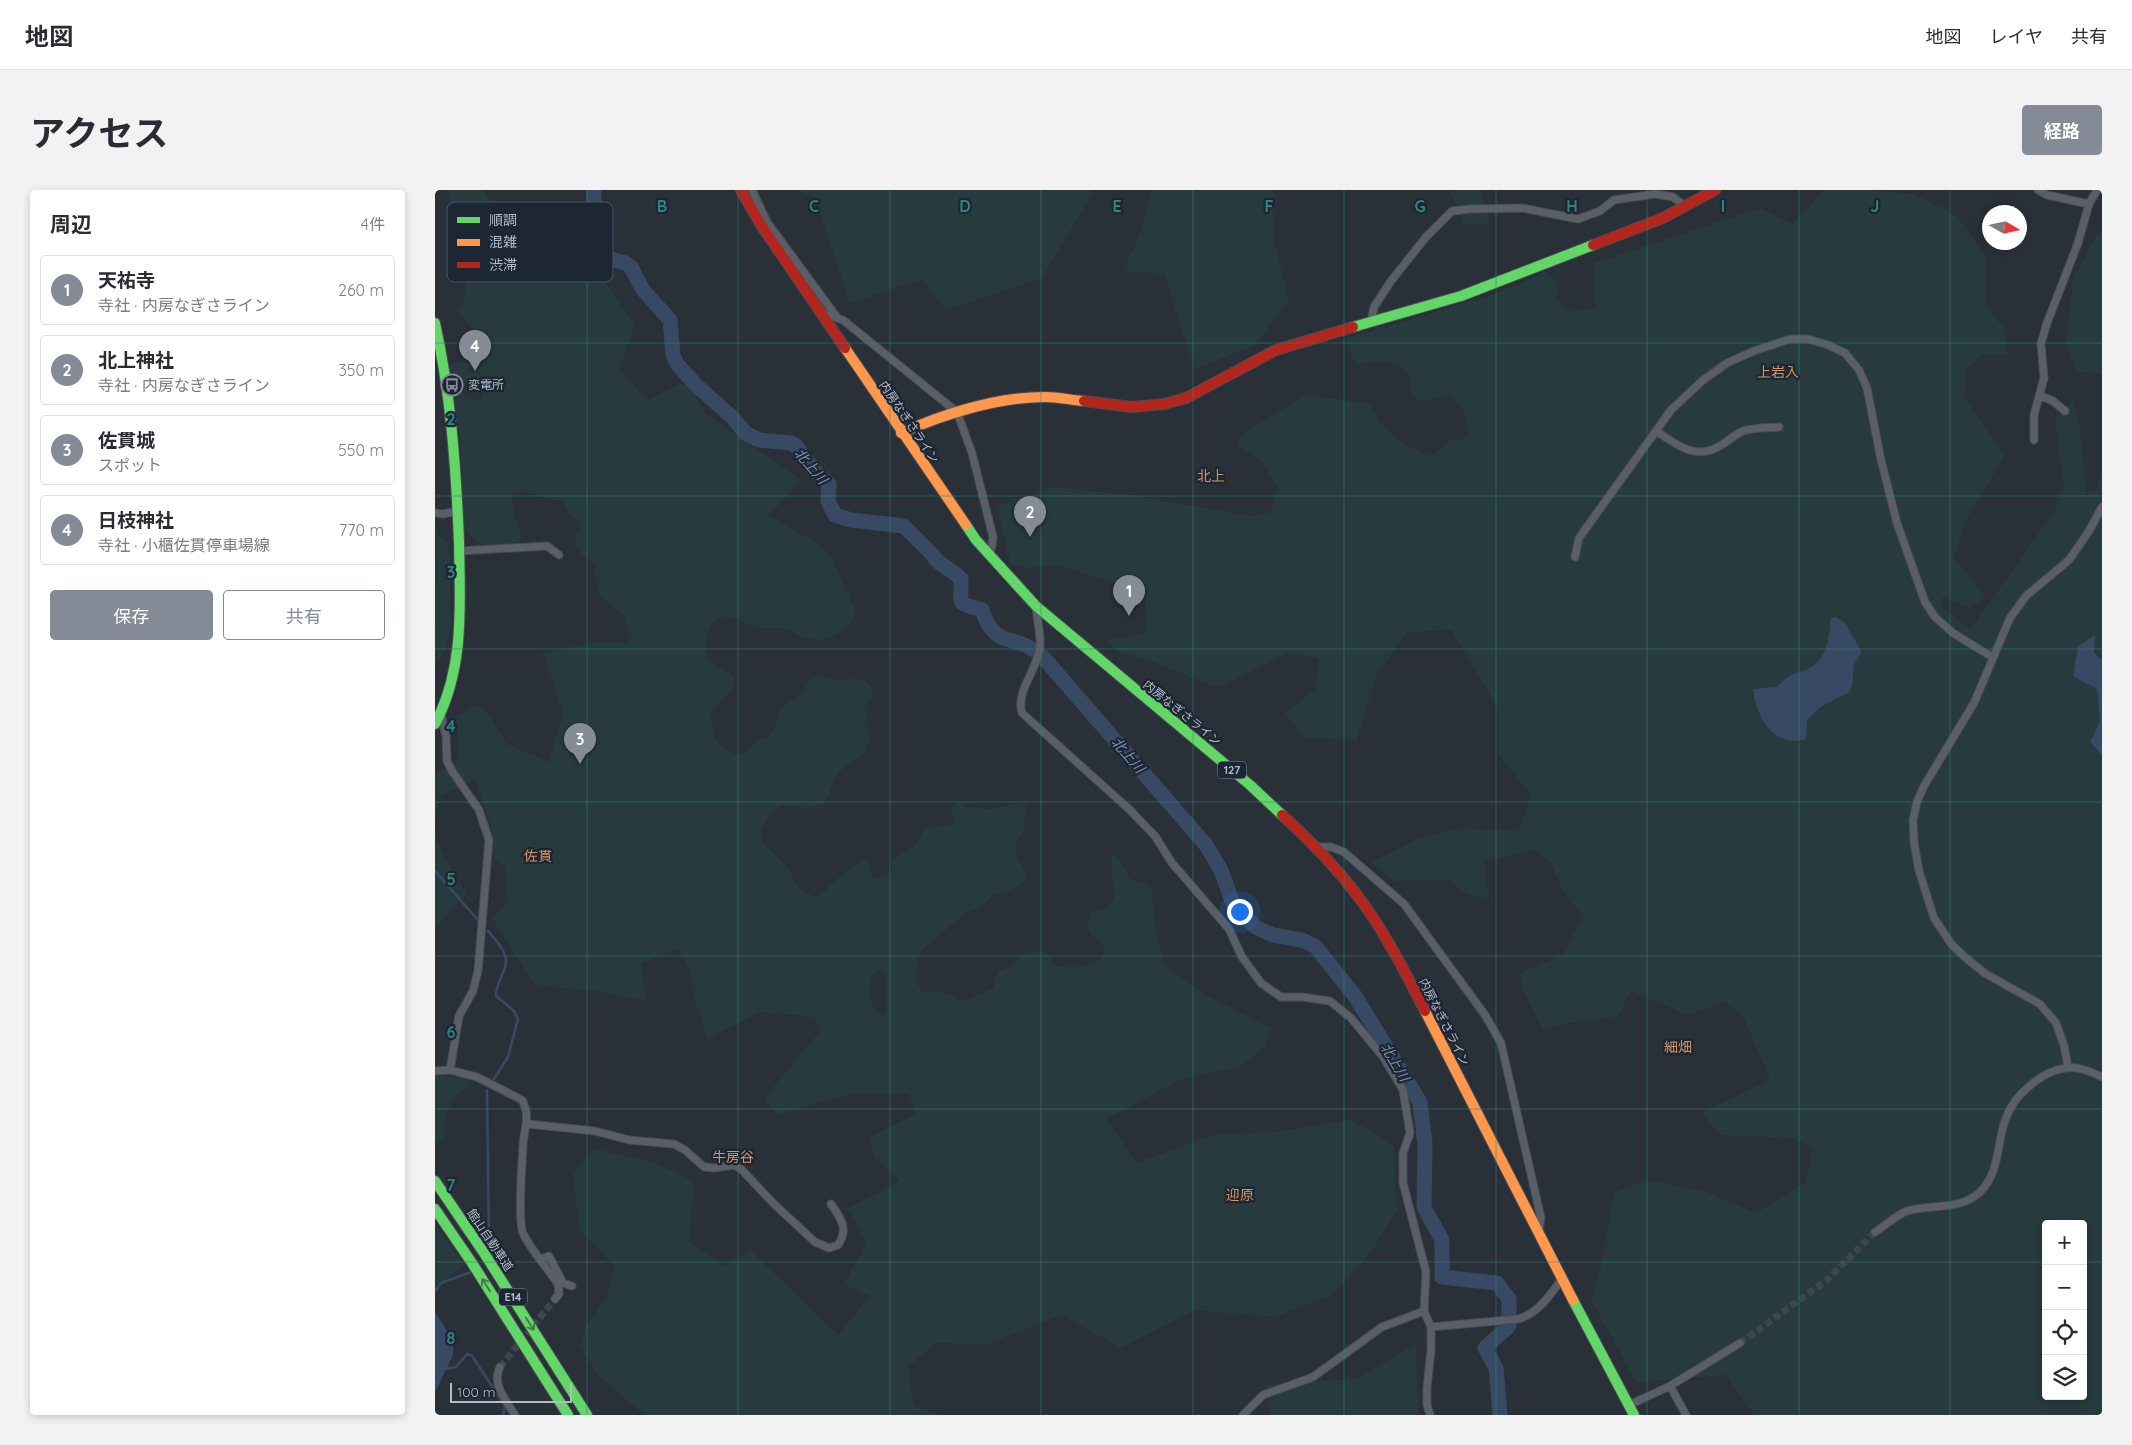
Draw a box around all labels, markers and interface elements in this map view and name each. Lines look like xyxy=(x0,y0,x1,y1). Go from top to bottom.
text: 地図 xyxy=(25,21,73,51)
text: 地図 xyxy=(1926,25,1962,48)
text: レイヤ xyxy=(1990,25,2043,48)
text: 共有 xyxy=(2071,25,2107,48)
button: 経路 xyxy=(2022,105,2102,155)
text: アクセス xyxy=(30,111,168,155)
text: B xyxy=(657,196,667,216)
text: C xyxy=(809,196,819,216)
text: D xyxy=(959,196,971,216)
text: E xyxy=(1112,196,1122,216)
text: F xyxy=(1265,196,1274,216)
text: G xyxy=(1414,196,1426,216)
text: H xyxy=(1566,196,1578,216)
text: I xyxy=(1721,196,1725,216)
text: J xyxy=(1871,196,1879,216)
legend xyxy=(447,202,613,282)
north arrow xyxy=(1982,205,2027,250)
text: 周辺 xyxy=(50,211,92,237)
text: 順調 xyxy=(489,211,517,229)
text: 4件 xyxy=(361,214,385,234)
text: 混雑 xyxy=(489,233,517,251)
text: 渋滞 xyxy=(489,256,517,274)
text: 天祐寺 xyxy=(98,268,155,292)
text: 1 xyxy=(64,280,70,300)
text: 260 m xyxy=(338,280,384,300)
text: 寺社 · 内房なぎさライン xyxy=(98,295,270,315)
pin: 4 xyxy=(459,330,491,371)
text: 北上神社 xyxy=(98,348,174,372)
text: 2 xyxy=(62,360,72,380)
text: 350 m xyxy=(338,360,384,380)
district label: 上岩入 xyxy=(1757,363,1799,381)
bus stop icon: 変電所 xyxy=(440,373,464,397)
text: 寺社 · 内房なぎさライン xyxy=(98,375,270,395)
place label: 変電所 xyxy=(468,377,504,392)
street label: 内房なぎさライン xyxy=(876,378,942,466)
text: 2 xyxy=(446,409,456,429)
text: 佐貫城 xyxy=(98,428,155,452)
text: 3 xyxy=(63,440,71,460)
text: 550 m xyxy=(338,440,384,460)
water label: 北上川 xyxy=(790,444,833,489)
text: スポット xyxy=(98,455,162,475)
district label: 北上 xyxy=(1197,467,1225,485)
pin: 2 xyxy=(1014,496,1046,537)
text: 日枝神社 xyxy=(98,508,174,532)
text: 4 xyxy=(62,520,72,540)
text: 770 m xyxy=(339,520,384,540)
text: 寺社 · 小櫃佐貫停車場線 xyxy=(98,535,270,555)
text: 3 xyxy=(447,562,455,582)
pin: 1 xyxy=(1113,575,1145,616)
button: 保存 xyxy=(50,590,213,640)
button: 共有 xyxy=(223,590,385,640)
street label: 内房なぎさライン xyxy=(1140,677,1224,749)
text: 4 xyxy=(446,716,456,736)
pin: 3 xyxy=(564,723,596,764)
water label: 北上川 xyxy=(1107,733,1150,778)
road number: 127 xyxy=(1218,762,1246,778)
district label: 佐貫 xyxy=(524,847,552,865)
text: 5 xyxy=(446,869,456,889)
your location xyxy=(1227,899,1253,925)
street label: 内房なぎさライン xyxy=(1416,976,1473,1068)
text: 6 xyxy=(447,1022,456,1042)
district label: 細畑 xyxy=(1664,1038,1692,1056)
water label: 北上川 xyxy=(1376,1039,1415,1086)
district label: 牛房谷 xyxy=(712,1148,754,1166)
text: 7 xyxy=(447,1175,456,1195)
district label: 迎原 xyxy=(1226,1186,1254,1204)
street label: 館山自動車道 xyxy=(464,1206,517,1274)
map controls xyxy=(2042,1220,2087,1400)
button: + xyxy=(2042,1220,2087,1265)
button: − xyxy=(2042,1265,2087,1310)
one-way arrow xyxy=(481,1278,491,1292)
road number: E14 xyxy=(499,1288,527,1306)
button: locate xyxy=(2042,1310,2087,1355)
one-way arrow xyxy=(525,1317,535,1331)
text: 8 xyxy=(447,1328,456,1348)
button: layers xyxy=(2042,1355,2087,1400)
scale bar xyxy=(450,1380,573,1403)
text: 100 m xyxy=(457,1383,495,1401)

